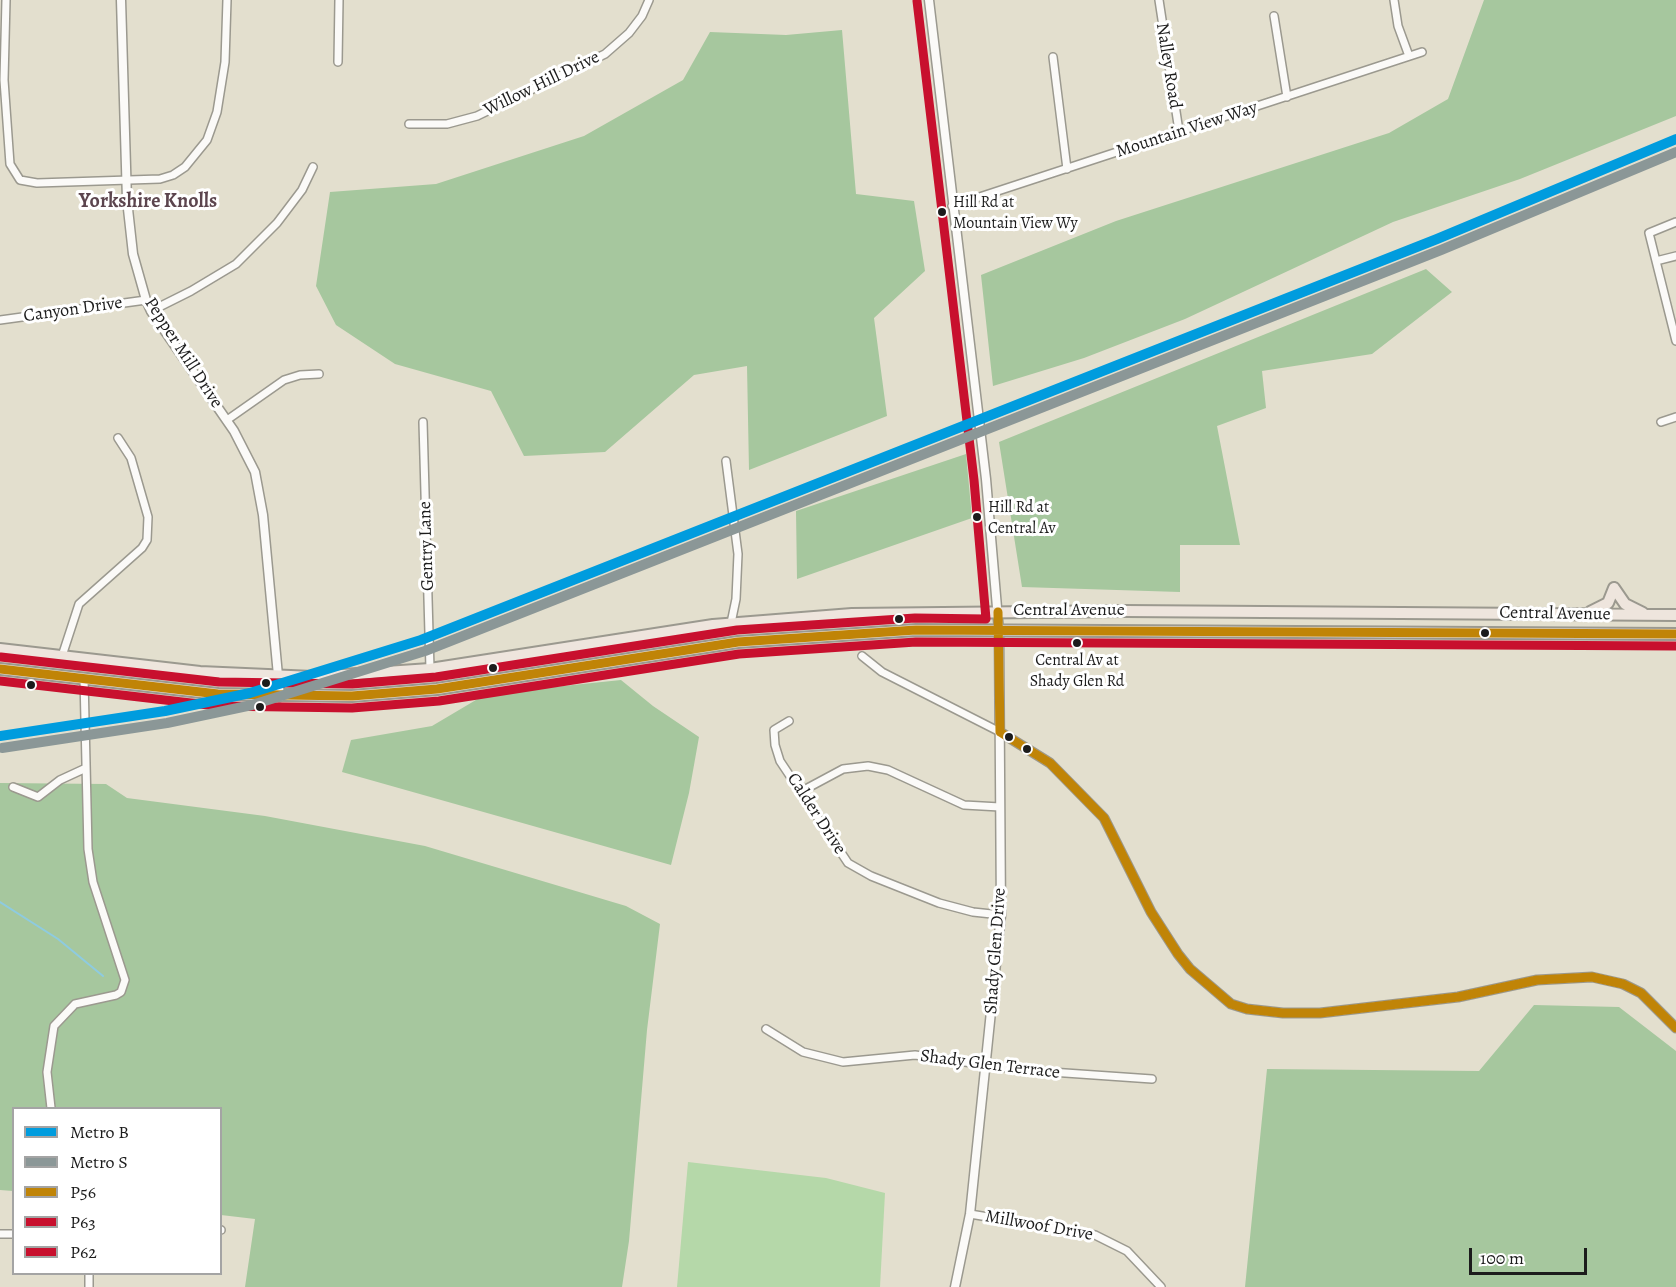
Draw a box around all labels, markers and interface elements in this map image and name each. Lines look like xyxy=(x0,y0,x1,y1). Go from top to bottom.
street label: Nalley Road xyxy=(1151,21,1185,111)
street label: Willow Hill Drive xyxy=(481,47,603,121)
street label: Mountain View Way xyxy=(1114,97,1260,163)
district label: Yorkshire Knolls xyxy=(79,190,217,214)
place label: Hill Rd at Mountain View Wy xyxy=(953,193,1078,231)
marker: Hill Rd at Mountain View Wy xyxy=(936,206,948,218)
street label: Canyon Drive xyxy=(22,292,124,328)
street label: Pepper Mill Drive xyxy=(139,294,227,412)
place label: Hill Rd at Central Av xyxy=(988,498,1056,536)
street label: Gentry Lane xyxy=(415,501,439,591)
marker: Hill Rd at Central Av xyxy=(971,511,983,523)
street label: Central Avenue xyxy=(1013,600,1125,622)
street label: Central Avenue xyxy=(1499,602,1611,626)
unlabelled marker xyxy=(893,613,905,625)
unlabelled marker xyxy=(1479,627,1491,639)
marker: Central Av at Shady Glen Rd xyxy=(1071,637,1083,649)
place label: Central Av at Shady Glen Rd xyxy=(1030,651,1124,689)
unlabelled marker xyxy=(487,662,499,674)
unlabelled marker xyxy=(260,677,272,689)
unlabelled marker xyxy=(25,679,37,691)
unlabelled marker xyxy=(254,701,266,713)
unlabelled marker xyxy=(1003,731,1015,743)
unlabelled marker xyxy=(1021,743,1033,755)
street label: Calder Drive xyxy=(782,769,850,859)
street label: Shady Glen Drive xyxy=(981,887,1011,1015)
street label: Shady Glen Terrace xyxy=(919,1046,1061,1084)
legend xyxy=(12,1107,222,1275)
text: Metro B xyxy=(70,1120,129,1144)
text: Metro S xyxy=(70,1150,128,1174)
text: P56 xyxy=(70,1180,96,1204)
street label: Millwoof Drive xyxy=(983,1206,1095,1246)
text: P63 xyxy=(70,1210,96,1234)
scale bar xyxy=(1472,1236,1590,1274)
text: P62 xyxy=(70,1240,97,1264)
text: 100 m xyxy=(1480,1246,1524,1270)

